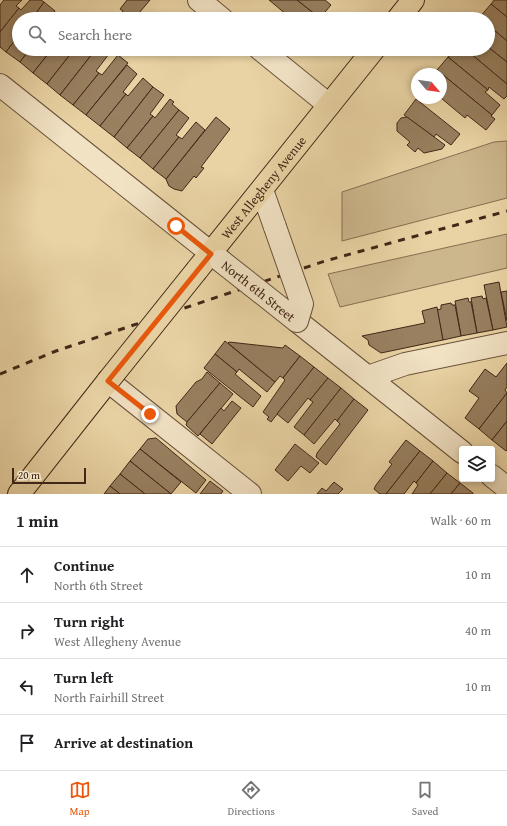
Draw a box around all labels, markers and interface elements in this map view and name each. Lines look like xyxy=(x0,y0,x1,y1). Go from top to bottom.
search box xyxy=(12,12,495,56)
icon: search xyxy=(26,23,48,45)
text: Search here xyxy=(58,24,132,45)
north arrow xyxy=(411,68,447,104)
street label: West Allegheny Avenue xyxy=(216,132,310,243)
route start xyxy=(167,217,185,235)
street label: North 6th Street xyxy=(218,256,300,326)
route end xyxy=(141,405,159,423)
map controls xyxy=(459,446,495,482)
button: layers xyxy=(459,446,495,482)
scale bar xyxy=(12,466,86,485)
text: 20 m xyxy=(18,467,40,483)
text: 1 min xyxy=(16,508,58,533)
text: Walk · 60 m xyxy=(430,511,491,530)
text: Continue xyxy=(54,555,115,576)
icon: ahead xyxy=(16,564,38,586)
text: 10 m xyxy=(465,565,491,584)
text: North 6th Street xyxy=(54,576,143,595)
text: Turn right xyxy=(54,611,125,632)
icon: right xyxy=(16,620,38,642)
text: 40 m xyxy=(465,621,491,640)
text: West Allegheny Avenue xyxy=(54,632,181,651)
text: Turn left xyxy=(54,667,113,688)
icon: left xyxy=(16,676,38,698)
text: 10 m xyxy=(465,677,491,696)
text: North Fairhill Street xyxy=(54,688,164,707)
icon: arrive xyxy=(16,732,38,754)
text: Arrive at destination xyxy=(54,732,193,753)
tab: Map xyxy=(69,779,91,819)
tab: Directions xyxy=(228,779,275,819)
tab: Saved xyxy=(412,779,438,819)

